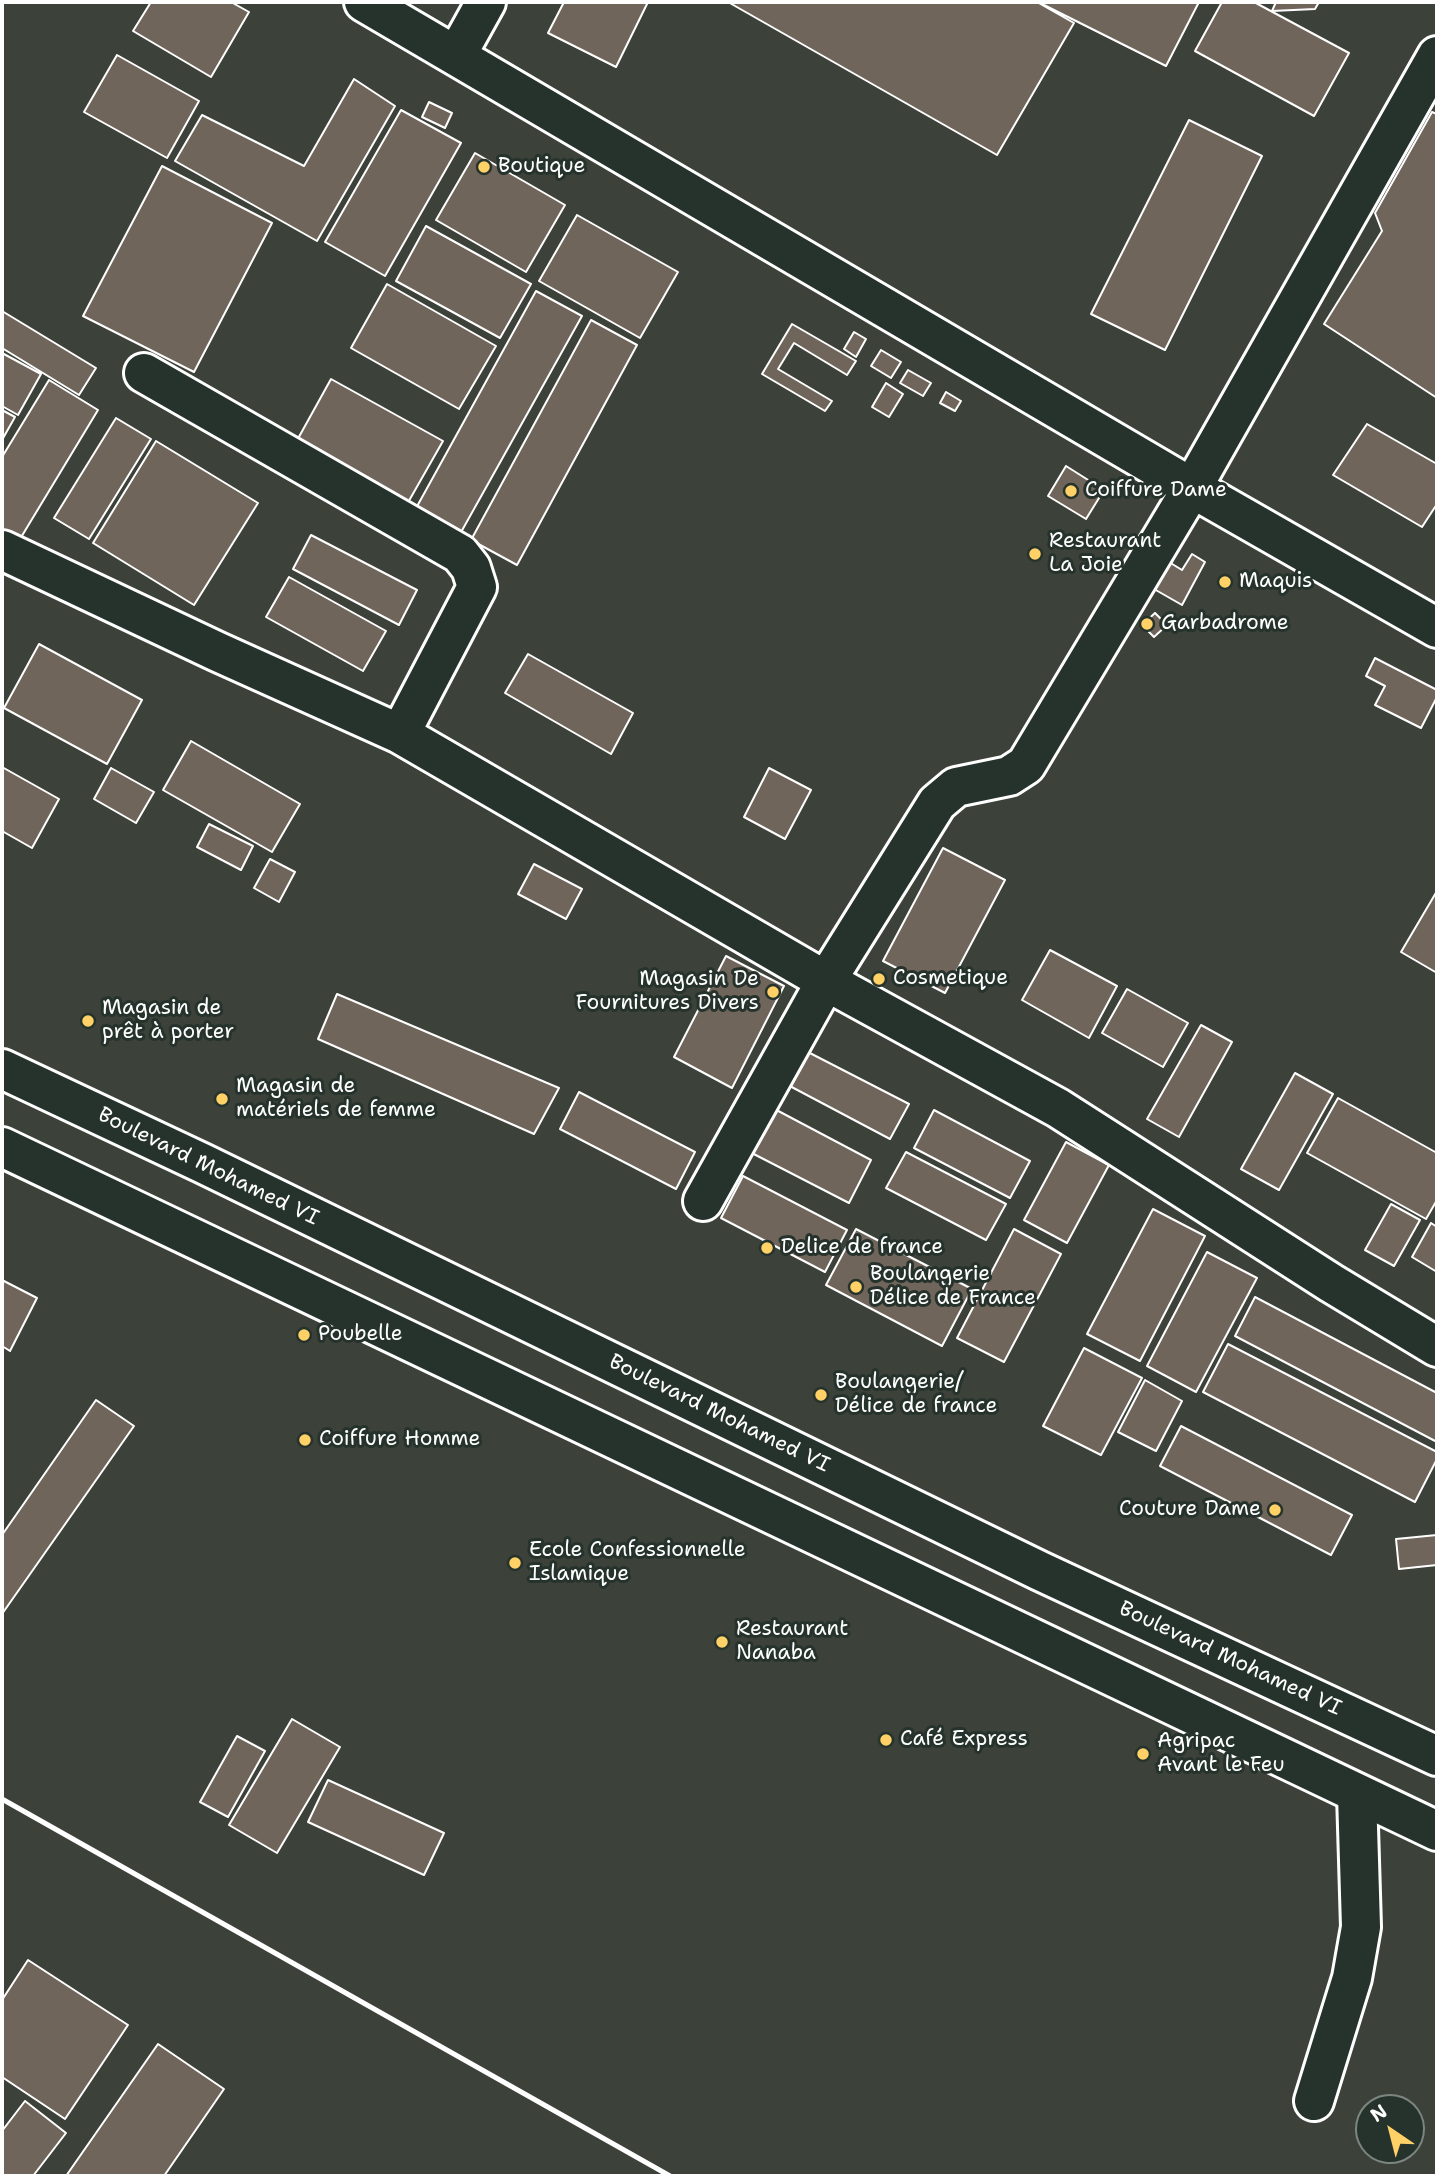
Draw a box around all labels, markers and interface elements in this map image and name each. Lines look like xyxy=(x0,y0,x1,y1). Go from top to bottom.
place label: Boutique xyxy=(498,154,585,180)
marker: Boutique xyxy=(476,159,492,175)
place label: Coiffure Dame xyxy=(1085,478,1227,504)
marker: Coiffure Dame xyxy=(1063,483,1079,499)
place label: Restaurant La Joie xyxy=(1049,529,1161,579)
marker: Restaurant La Joie xyxy=(1027,546,1043,562)
place label: Maquis xyxy=(1239,569,1312,595)
marker: Maquis xyxy=(1217,574,1233,590)
place label: Garbadrome xyxy=(1161,611,1289,637)
marker: Garbadrome xyxy=(1139,616,1155,632)
place label: Cosmetique xyxy=(893,966,1008,992)
place label: Magasin De Fournitures Divers xyxy=(576,967,759,1017)
marker: Cosmetique xyxy=(871,971,887,987)
marker: Magasin De Fournitures Divers xyxy=(765,984,781,1000)
place label: Magasin de prêt à porter xyxy=(102,996,234,1046)
marker: Magasin de prêt à porter xyxy=(80,1013,96,1029)
place label: Magasin de matériels de femme xyxy=(236,1074,436,1124)
marker: Magasin de matériels de femme xyxy=(214,1091,230,1107)
street label: Boulevard Mohamed VI xyxy=(94,1103,322,1231)
place label: Delice de france xyxy=(781,1235,943,1261)
marker: Delice de france xyxy=(759,1240,775,1256)
place label: Boulangerie Délice de France xyxy=(870,1262,1036,1312)
marker: Boulangerie Délice de France xyxy=(848,1279,864,1295)
place label: Poubelle xyxy=(318,1322,403,1348)
marker: Poubelle xyxy=(296,1327,312,1343)
street label: Boulevard Mohamed VI xyxy=(605,1350,833,1478)
place label: Boulangerie/ Délice de france xyxy=(835,1370,997,1420)
marker: Boulangerie/ Délice de france xyxy=(813,1387,829,1403)
place label: Coiffure Homme xyxy=(319,1427,480,1453)
marker: Coiffure Homme xyxy=(297,1432,313,1448)
place label: Couture Dame xyxy=(1119,1497,1261,1523)
marker: Couture Dame xyxy=(1267,1502,1283,1518)
place label: Ecole Confessionnelle Islamique xyxy=(529,1538,746,1588)
marker: Ecole Confessionnelle Islamique xyxy=(507,1555,523,1571)
street label: Boulevard Mohamed VI xyxy=(1115,1596,1345,1722)
place label: Restaurant Nanaba xyxy=(736,1617,848,1667)
marker: Restaurant Nanaba xyxy=(714,1634,730,1650)
place label: Café Express xyxy=(900,1727,1028,1753)
place label: Agripac Avant le Feu xyxy=(1157,1729,1285,1779)
marker: Café Express xyxy=(878,1732,894,1748)
marker: Agripac Avant le Feu xyxy=(1135,1746,1151,1762)
north arrow xyxy=(1355,2094,1425,2164)
text: N xyxy=(1365,2098,1392,2128)

